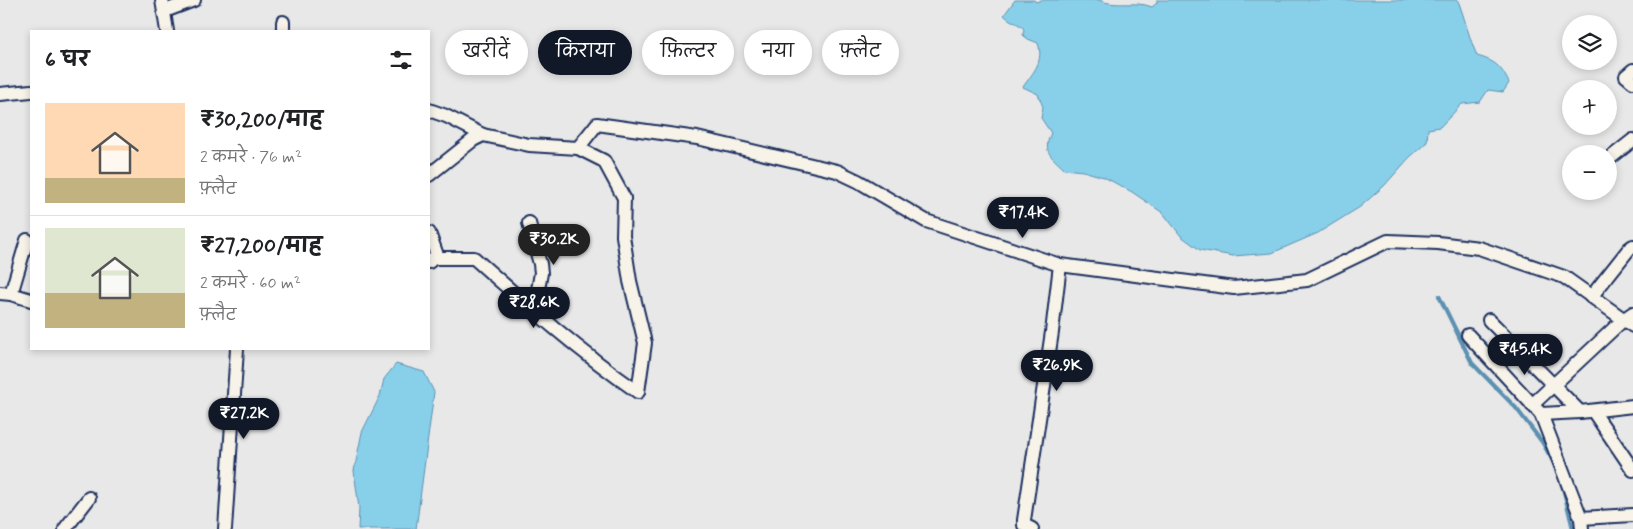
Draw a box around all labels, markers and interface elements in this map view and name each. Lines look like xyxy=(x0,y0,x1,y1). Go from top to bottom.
map controls xyxy=(1562,15,1617,200)
button: layers xyxy=(1562,15,1617,70)
chip: खरीदें xyxy=(445,30,528,75)
chip: किराया xyxy=(538,30,632,75)
chip: फ़िल्टर xyxy=(642,30,734,75)
chip: नया xyxy=(744,30,812,75)
chip: फ़्लैट xyxy=(822,30,899,75)
text: 6 घर xyxy=(45,46,89,74)
icon: filters xyxy=(387,46,415,74)
button: + xyxy=(1562,80,1617,135)
text: ₹30,200/माह xyxy=(200,106,323,134)
icon: home xyxy=(85,123,145,183)
button: − xyxy=(1562,145,1617,200)
text: 2 कमरे · 76 m² xyxy=(200,147,302,168)
text: फ़्लैट xyxy=(200,179,236,200)
pin: ₹17.4K xyxy=(982,196,1064,239)
text: ₹17.4K xyxy=(998,202,1048,223)
pin: ₹30.2K xyxy=(513,224,595,266)
text: ₹30.2K xyxy=(529,229,579,250)
text: ₹27,200/माह xyxy=(200,232,322,260)
icon: home xyxy=(85,248,145,308)
text: 2 कमरे · 60 m² xyxy=(200,273,301,294)
pin: ₹28.6K xyxy=(493,286,575,329)
text: ₹28.6K xyxy=(509,292,559,313)
text: फ़्लैट xyxy=(200,305,236,326)
pin: ₹45.4K xyxy=(1484,334,1566,376)
text: ₹45.4K xyxy=(1499,339,1551,360)
pin: ₹26.9K xyxy=(1016,350,1098,392)
text: ₹26.9K xyxy=(1032,355,1082,376)
pin: ₹27.2K xyxy=(203,398,285,440)
text: ₹27.2K xyxy=(219,403,269,424)

